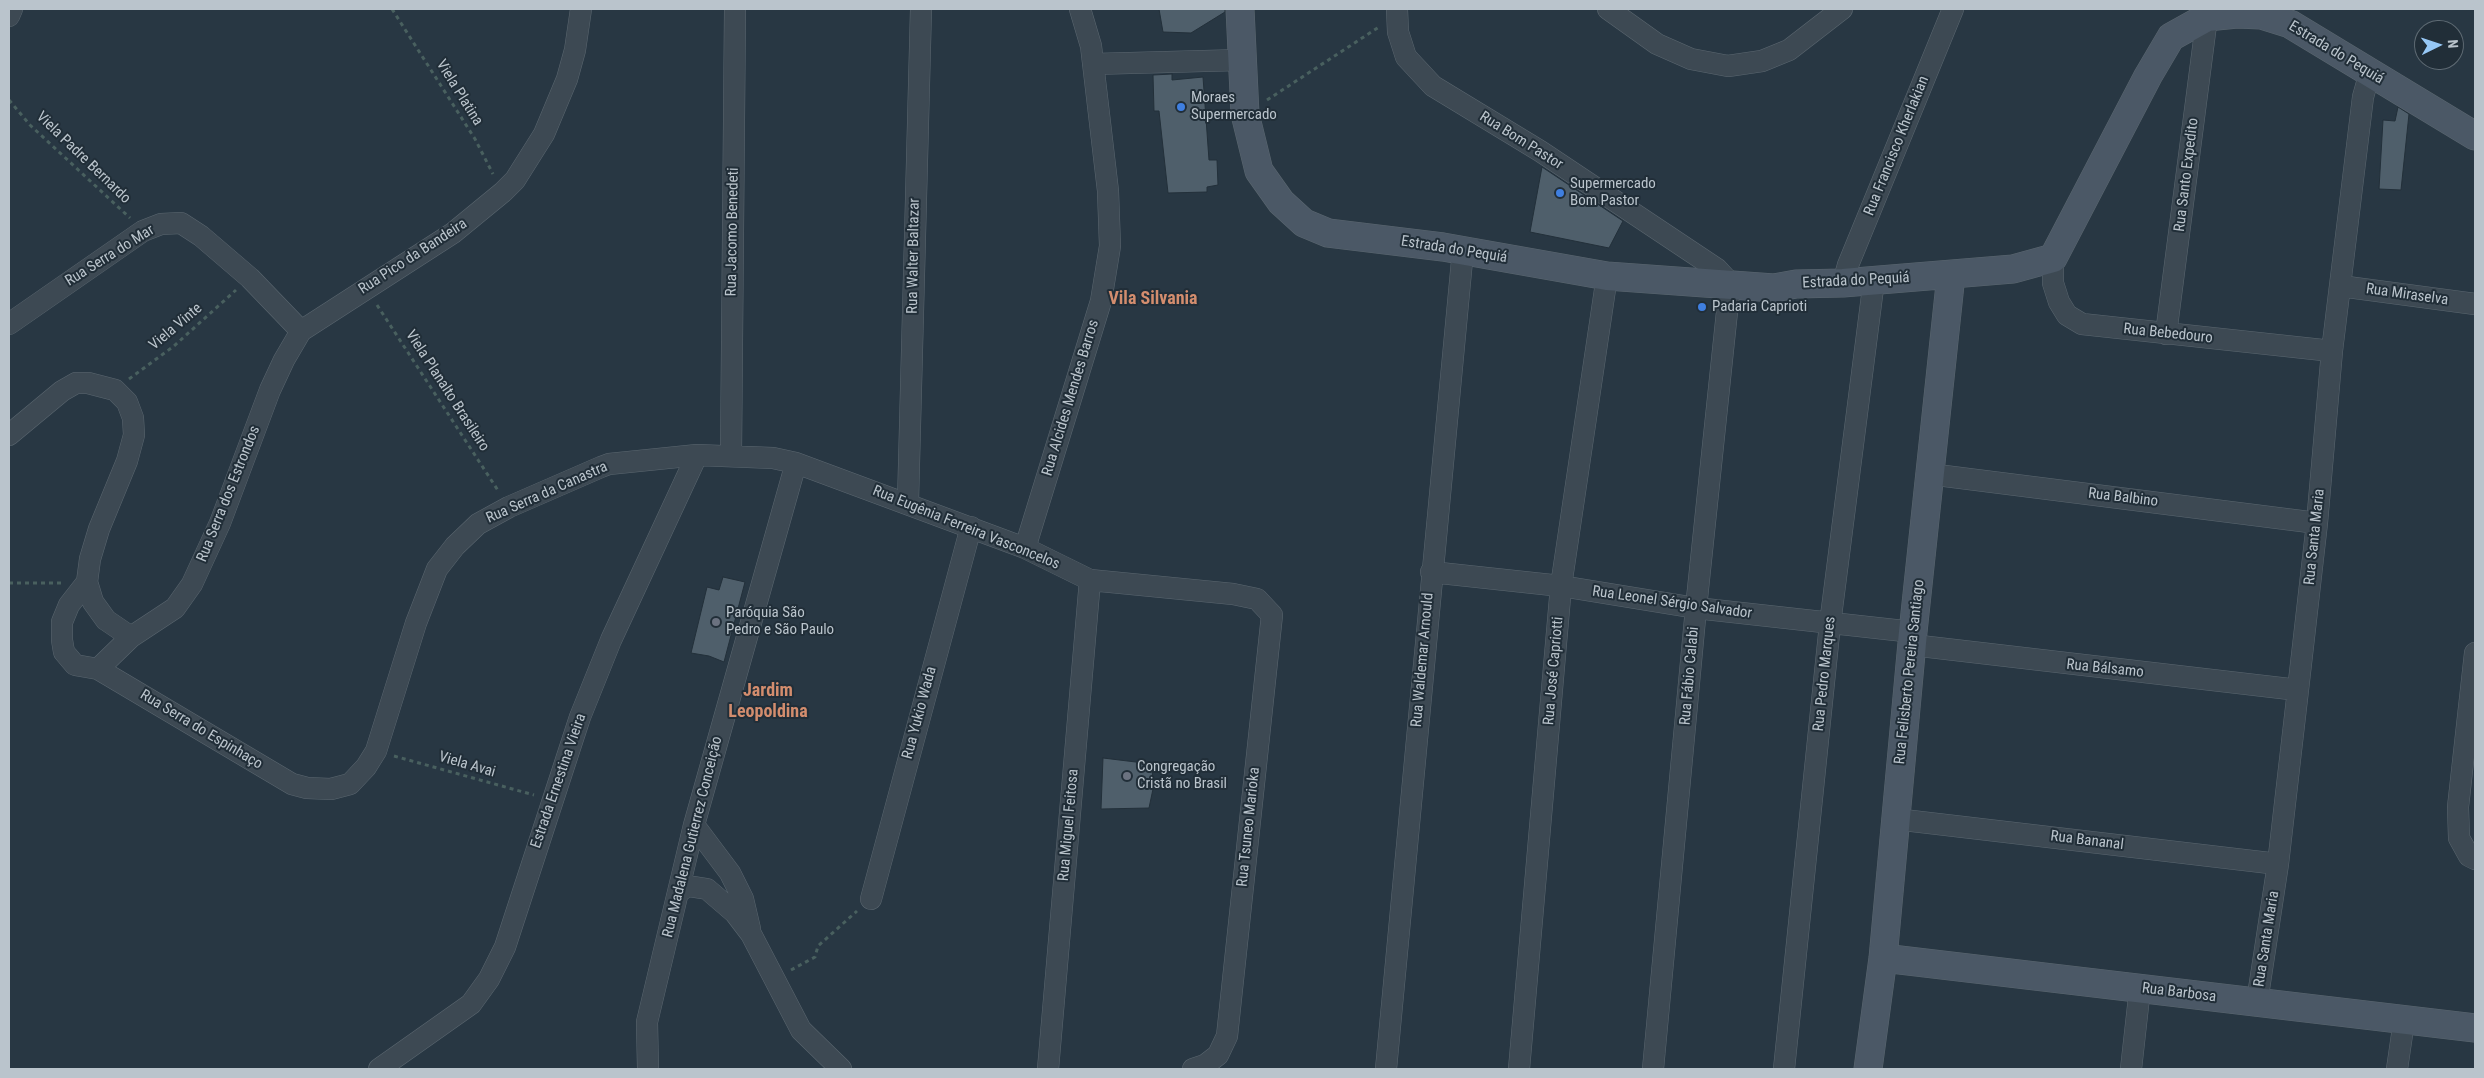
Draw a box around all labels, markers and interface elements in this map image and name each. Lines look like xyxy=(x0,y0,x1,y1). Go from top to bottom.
street label: Estrada do Pequiá xyxy=(2285,18,2387,88)
north arrow xyxy=(2414,20,2464,70)
text: N xyxy=(2445,39,2461,49)
street label: Viela Platina xyxy=(432,57,486,129)
street label: Rua Francisco Kherlakian xyxy=(1861,74,1933,218)
place label: Moraes Supermercado xyxy=(1191,89,1277,124)
marker: Moraes Supermercado xyxy=(1175,101,1187,113)
street label: Viela Padre Bernardo xyxy=(32,108,134,208)
street label: Rua Bom Pastor xyxy=(1476,108,1566,174)
street label: Rua Santo Expedito xyxy=(2171,117,2203,233)
street label: Rua Jacomo Benedeti xyxy=(723,167,743,297)
place label: Supermercado Bom Pastor xyxy=(1570,175,1656,210)
marker: Supermercado Bom Pastor xyxy=(1554,187,1566,199)
street label: Rua Walter Baltazar xyxy=(904,198,924,314)
street label: Rua Pico da Bandeira xyxy=(355,215,471,299)
street label: Rua Serra do Mar xyxy=(62,221,158,291)
street label: Estrada do Pequiá xyxy=(1400,233,1508,267)
street label: Estrada do Pequiá xyxy=(1802,269,1910,293)
street label: Rua Miraselva xyxy=(2365,280,2449,310)
district label: Vila Silvania xyxy=(1108,288,1198,310)
place label: Padaria Caprioti xyxy=(1712,298,1807,316)
street label: Viela Vinte xyxy=(146,300,206,354)
marker: Padaria Caprioti xyxy=(1696,301,1708,313)
street label: Rua Alcides Mendes Barros xyxy=(1039,318,1103,478)
street label: Rua Bebedouro xyxy=(2122,320,2214,348)
street label: Viela Planalto Brasileiro xyxy=(401,327,493,455)
street label: Rua Serra dos Estrondos xyxy=(193,423,265,565)
street label: Rua Serra da Canastra xyxy=(483,458,611,528)
street label: Rua Eugênia Ferreira Vasconcelos xyxy=(870,482,1062,574)
street label: Rua Balbino xyxy=(2087,485,2159,511)
street label: Rua Santa Maria xyxy=(2301,488,2329,586)
street label: Rua Felisberto Pereira Santiago xyxy=(1891,579,1929,765)
street label: Rua Leonel Sérgio Salvador xyxy=(1591,583,1753,623)
street label: Rua Waldemar Arnould xyxy=(1408,592,1438,728)
place label: Paróquia São Pedro e São Paulo xyxy=(726,604,834,639)
marker: Paróquia São Pedro e São Paulo xyxy=(710,616,722,628)
street label: Rua José Capriotti xyxy=(1540,616,1568,726)
street label: Rua Pedro Marques xyxy=(1810,616,1840,732)
street label: Rua Fábio Calabi xyxy=(1677,626,1703,726)
street label: Rua Bálsamo xyxy=(2066,656,2144,682)
street label: Rua Yukio Wada xyxy=(899,665,941,761)
district label: Jardim Leopoldina xyxy=(728,680,808,722)
street label: Rua Serra do Espinhaço xyxy=(136,686,266,774)
street label: Estrada Ernestina Vieira xyxy=(528,711,590,851)
street label: Rua Madalena Gutierrez Conceição xyxy=(659,735,727,939)
street label: Viela Avai xyxy=(437,748,497,782)
place label: Congregação Cristã no Brasil xyxy=(1137,758,1227,793)
street label: Rua Tsuneo Marioka xyxy=(1234,766,1264,888)
street label: Rua Miguel Feitosa xyxy=(1055,768,1083,882)
marker: Congregação Cristã no Brasil xyxy=(1121,770,1133,782)
street label: Rua Bananal xyxy=(2049,828,2125,854)
street label: Rua Santa Maria xyxy=(2251,890,2283,988)
street label: Rua Barbosa xyxy=(2141,980,2217,1006)

